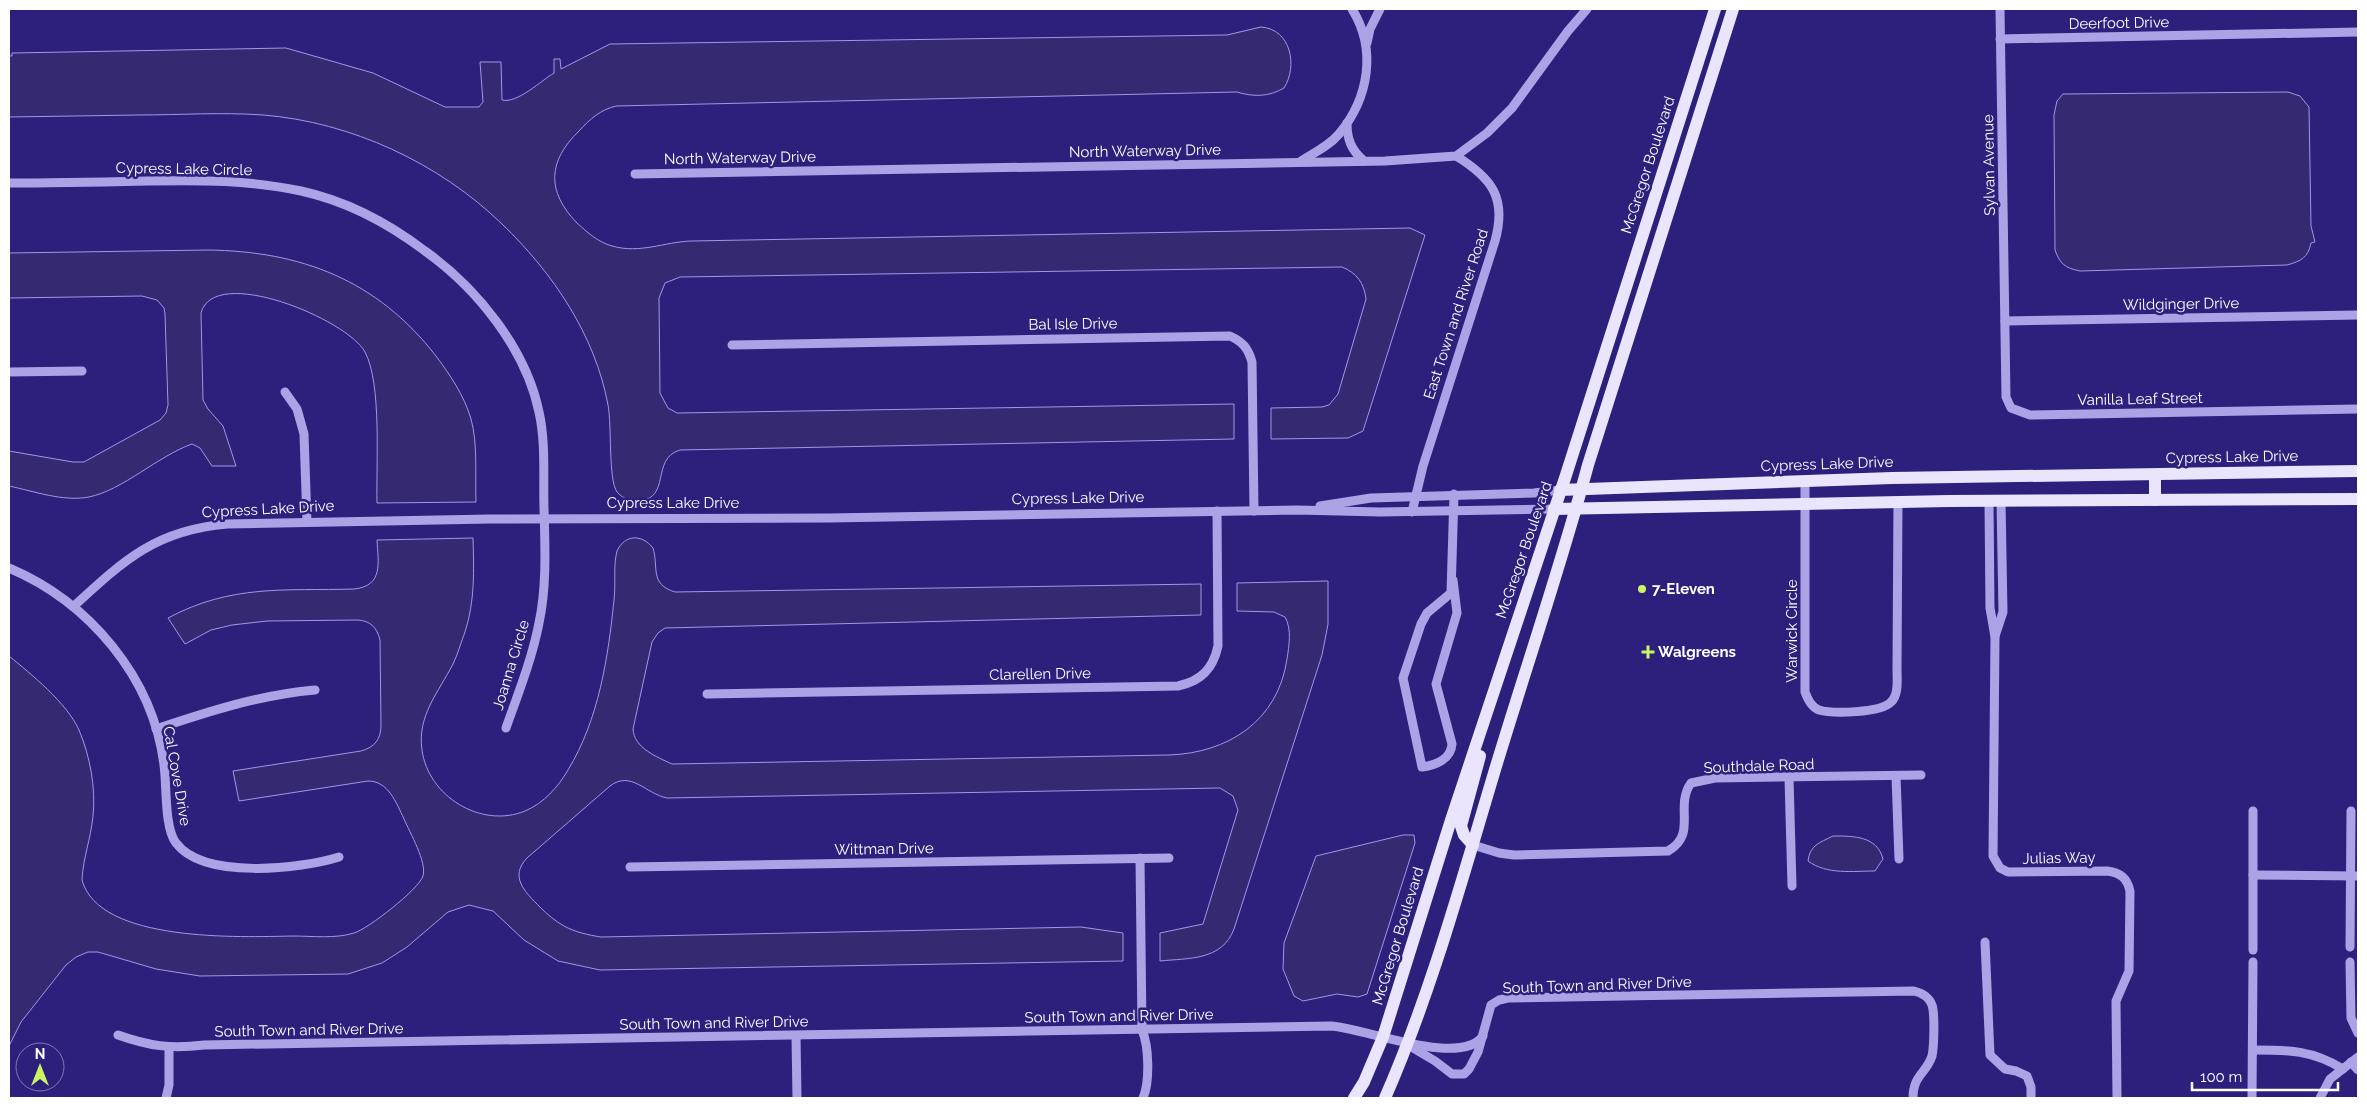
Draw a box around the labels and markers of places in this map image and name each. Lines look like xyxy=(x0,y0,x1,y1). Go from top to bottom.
place label: 7-Eleven xyxy=(1652,580,1715,598)
marker: 7-Eleven xyxy=(1636,583,1648,595)
place label: Walgreens xyxy=(1658,643,1736,661)
marker: Walgreens xyxy=(1642,646,1654,658)

